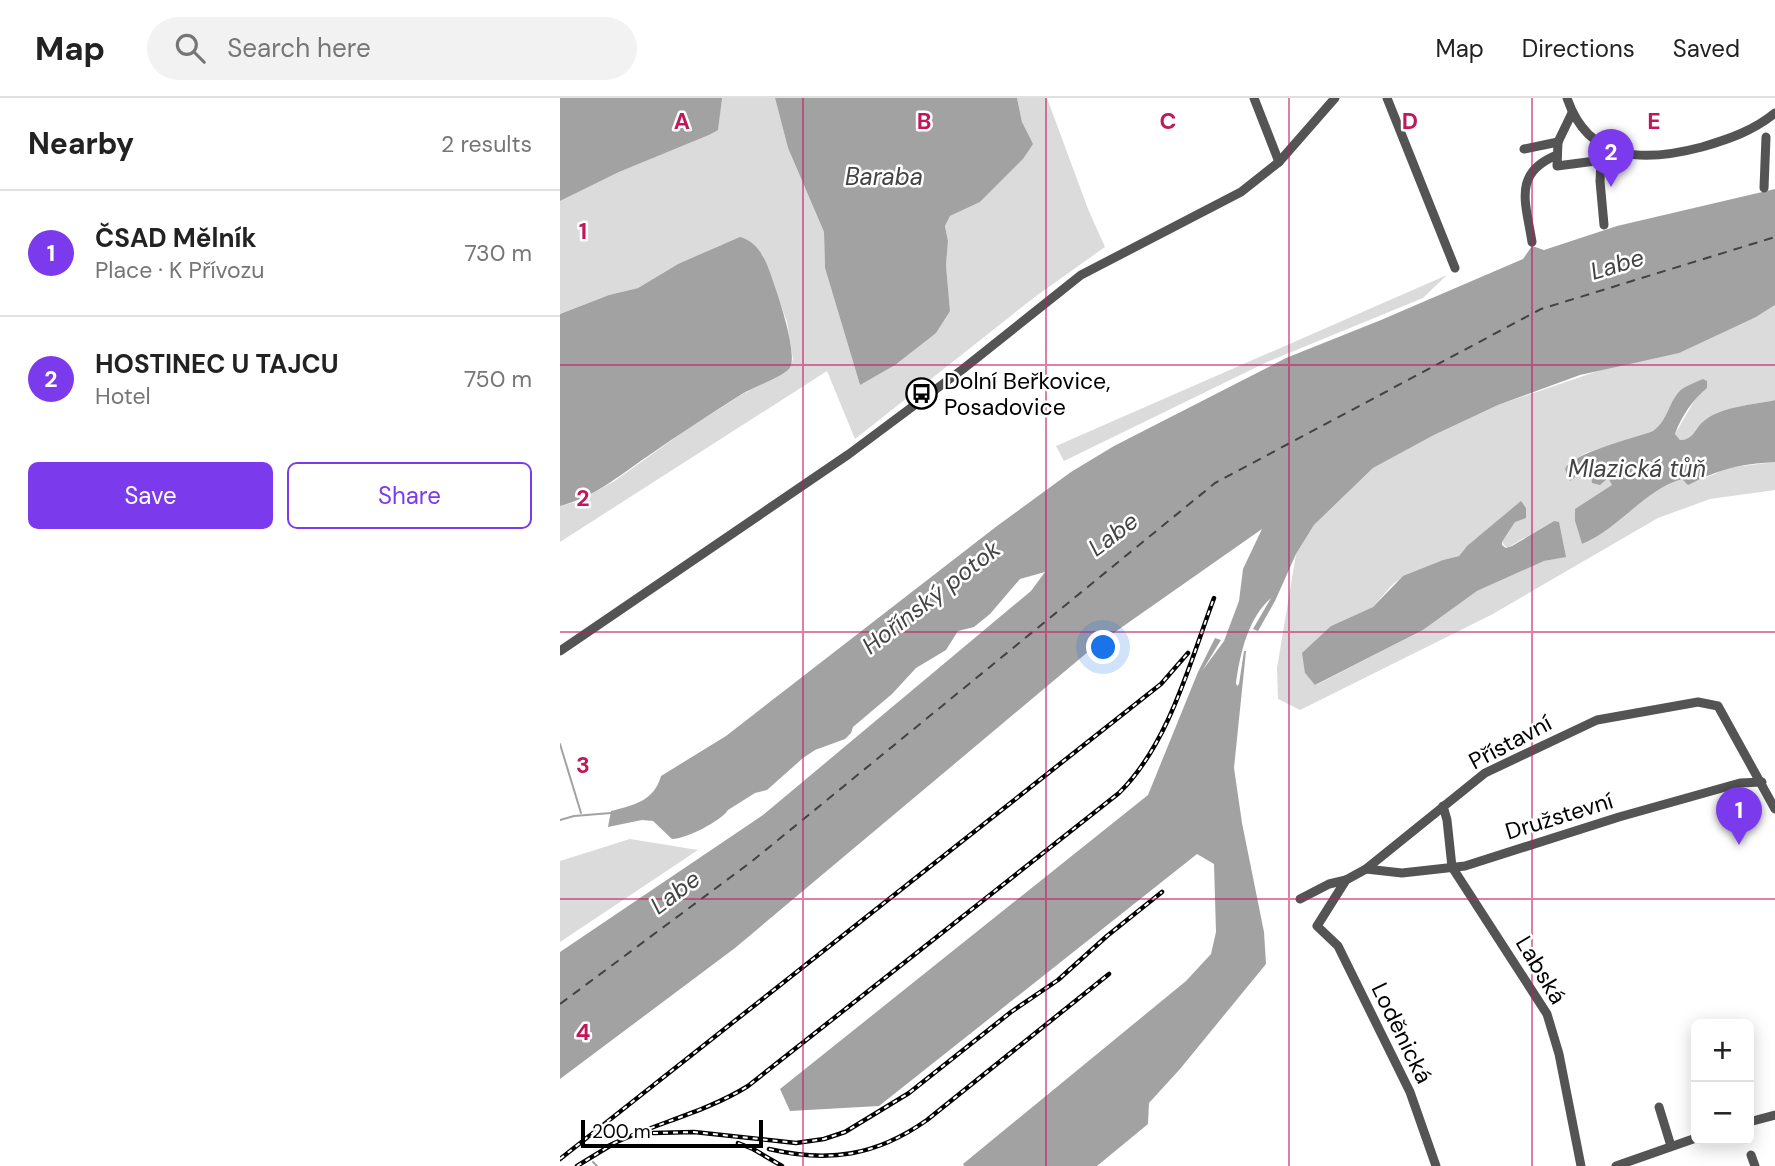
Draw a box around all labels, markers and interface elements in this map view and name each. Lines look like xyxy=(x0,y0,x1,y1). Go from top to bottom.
search box xyxy=(147,17,637,80)
text: Map xyxy=(35,27,105,70)
icon: search xyxy=(171,29,209,67)
text: Search here xyxy=(227,31,371,65)
text: Map xyxy=(1436,33,1484,64)
text: Directions xyxy=(1522,33,1635,64)
text: Saved xyxy=(1673,33,1740,64)
text: A xyxy=(674,106,690,136)
text: B xyxy=(917,106,931,136)
text: C xyxy=(1160,106,1176,136)
text: D xyxy=(1402,106,1418,136)
text: E xyxy=(1647,106,1661,136)
text: Nearby xyxy=(28,124,134,163)
text: 2 results xyxy=(441,129,532,159)
pin: 2 xyxy=(1588,129,1634,187)
water label: Baraba xyxy=(845,161,923,192)
text: 1 xyxy=(579,216,587,246)
text: ČSAD Mělník xyxy=(95,221,256,255)
text: 1 xyxy=(47,238,55,268)
text: 730 m xyxy=(464,238,532,268)
water label: Labe xyxy=(1586,241,1648,287)
text: Place · K Přívozu xyxy=(95,255,264,285)
text: HOSTINEC U TAJCU xyxy=(95,347,339,381)
text: 2 xyxy=(44,364,58,394)
text: 750 m xyxy=(464,364,532,394)
place label: Dolní Beřkovice, Posadovice xyxy=(944,366,1110,422)
bus stop icon: Dolní Beřkovice, Posadovice xyxy=(904,377,938,411)
text: Hotel xyxy=(95,381,151,411)
water label: Mlazická tůň xyxy=(1568,453,1706,484)
button: Save xyxy=(28,462,273,529)
button: Share xyxy=(287,462,532,529)
text: 2 xyxy=(576,483,590,513)
water label: Labe xyxy=(1082,505,1144,563)
water label: Hořínský potok xyxy=(855,533,1007,661)
your location xyxy=(1086,630,1120,664)
street label: Přístavní xyxy=(1463,707,1557,776)
text: 3 xyxy=(576,750,590,780)
street label: Družstevní xyxy=(1502,785,1617,847)
pin: 1 xyxy=(1716,787,1762,845)
water label: Labe xyxy=(644,863,706,921)
street label: Labská xyxy=(1509,930,1573,1010)
street label: Loděnická xyxy=(1365,978,1439,1088)
text: 4 xyxy=(576,1017,591,1047)
map controls xyxy=(1691,1019,1754,1145)
button: + xyxy=(1691,1019,1754,1082)
button: − xyxy=(1691,1082,1754,1145)
scale bar xyxy=(581,1117,763,1149)
text: 200 m xyxy=(592,1119,651,1144)

